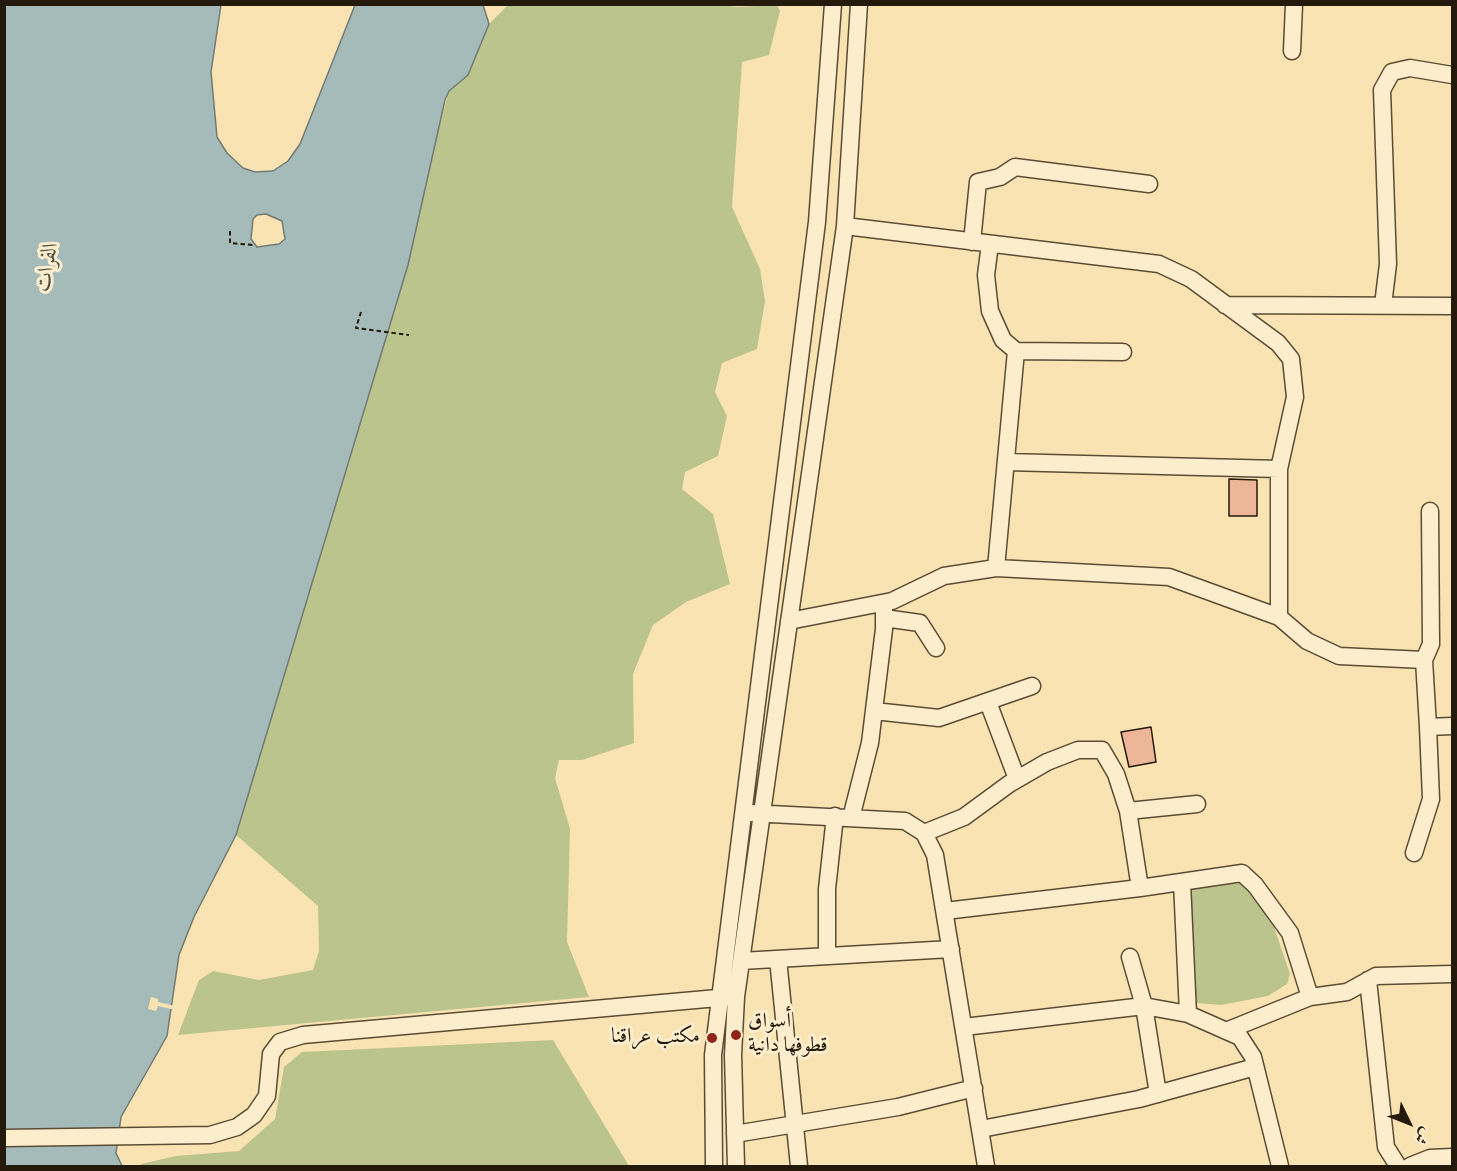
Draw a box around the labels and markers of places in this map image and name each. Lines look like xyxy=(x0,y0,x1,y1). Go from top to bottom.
place label: أسواق قطوفها دانية xyxy=(748,1010,828,1060)
place label: مكتب عراقنا xyxy=(611,1025,700,1051)
marker: أسواق قطوفها دانية xyxy=(729,1028,743,1042)
marker: مكتب عراقنا xyxy=(705,1031,719,1045)

